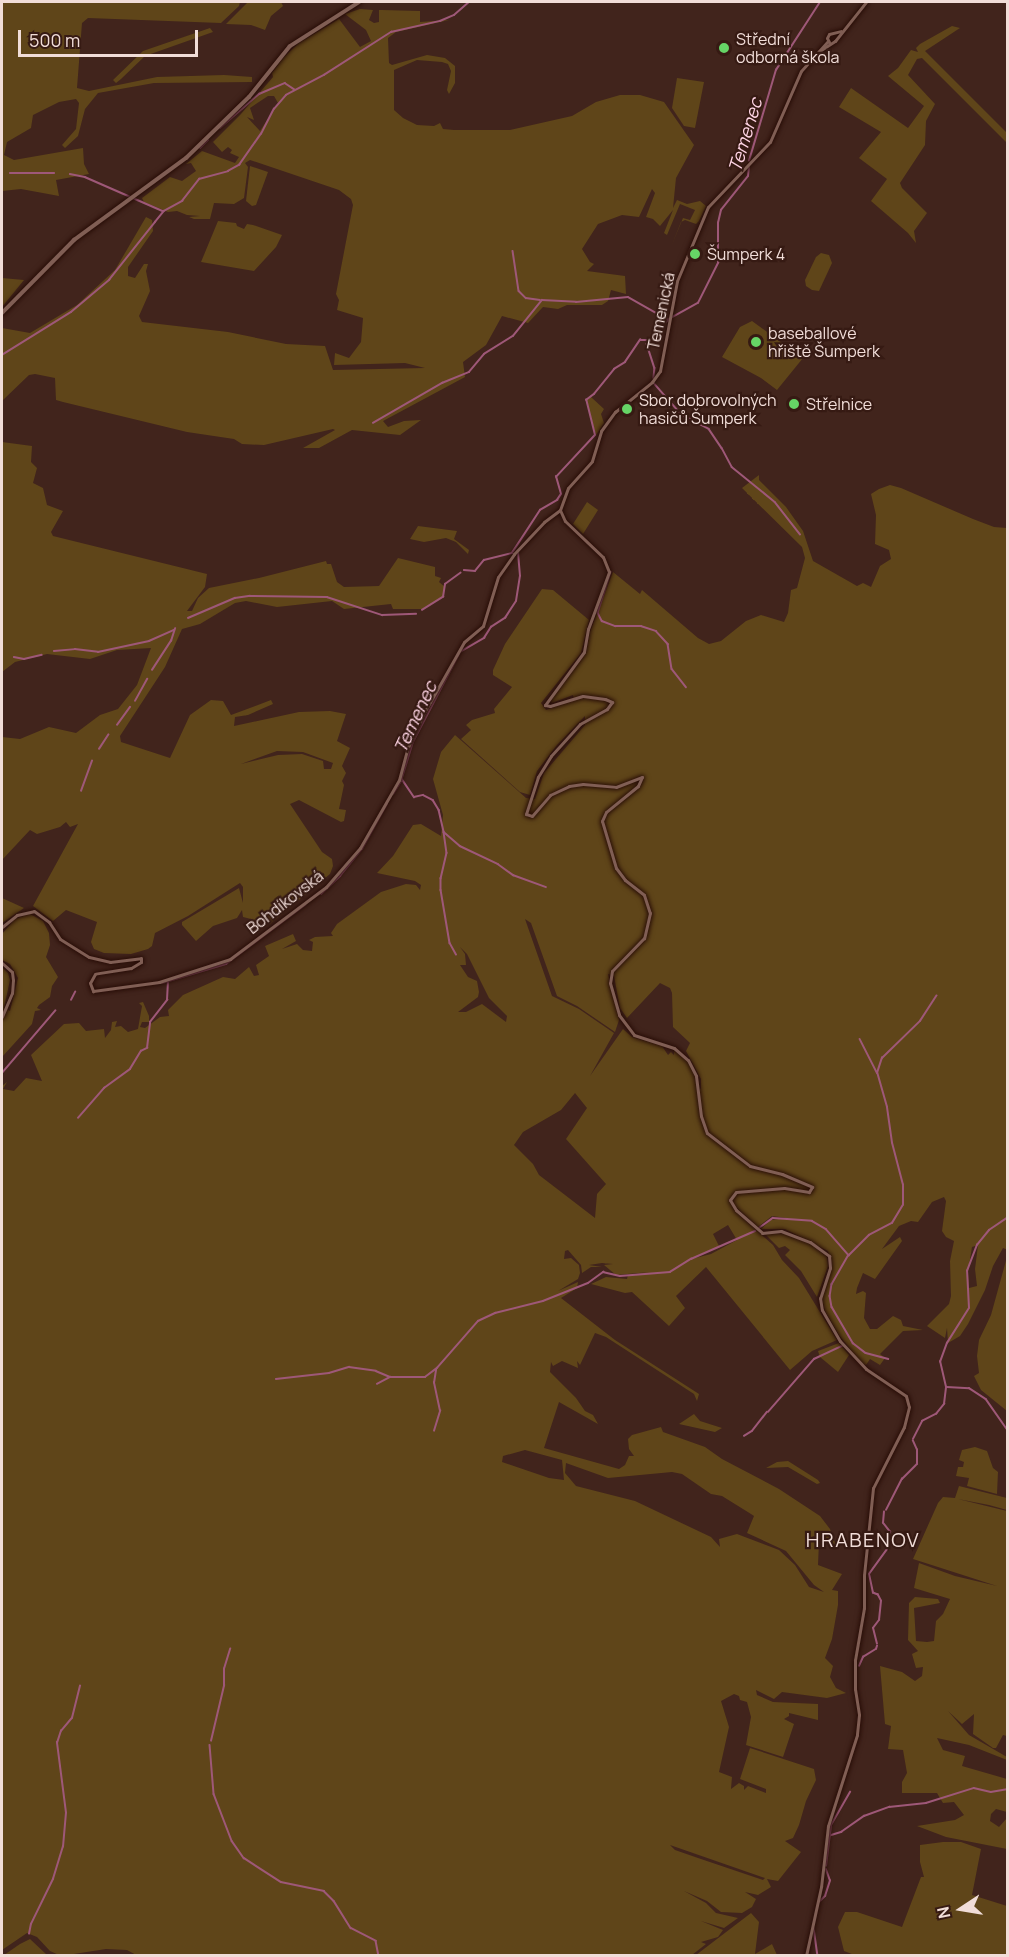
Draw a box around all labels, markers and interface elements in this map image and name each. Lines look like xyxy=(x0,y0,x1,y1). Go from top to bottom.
scale bar xyxy=(21,18,201,56)
text: 500 m xyxy=(29,28,80,52)
place label: Střední odborná škola xyxy=(736,29,840,67)
marker: Střední odborná škola xyxy=(717,41,731,55)
water label: Temenec xyxy=(724,95,766,175)
place label: Šumperk 4 xyxy=(707,244,785,264)
marker: Šumperk 4 xyxy=(688,247,702,261)
street label: Temenická xyxy=(643,270,679,352)
place label: baseballové hřiště Šumperk xyxy=(768,323,880,361)
marker: baseballové hřiště Šumperk xyxy=(749,335,763,349)
place label: Sbor dobrovolných hasičů Šumperk xyxy=(639,390,777,428)
place label: Střelnice xyxy=(806,394,872,414)
marker: Střelnice xyxy=(787,397,801,411)
marker: Sbor dobrovolných hasičů Šumperk xyxy=(620,402,634,416)
water label: Temenec xyxy=(389,678,441,756)
street label: Bohdíkovská xyxy=(243,866,327,938)
district label: HRABENOV xyxy=(806,1527,920,1551)
north arrow xyxy=(931,1879,991,1939)
text: N xyxy=(931,1905,955,1921)

